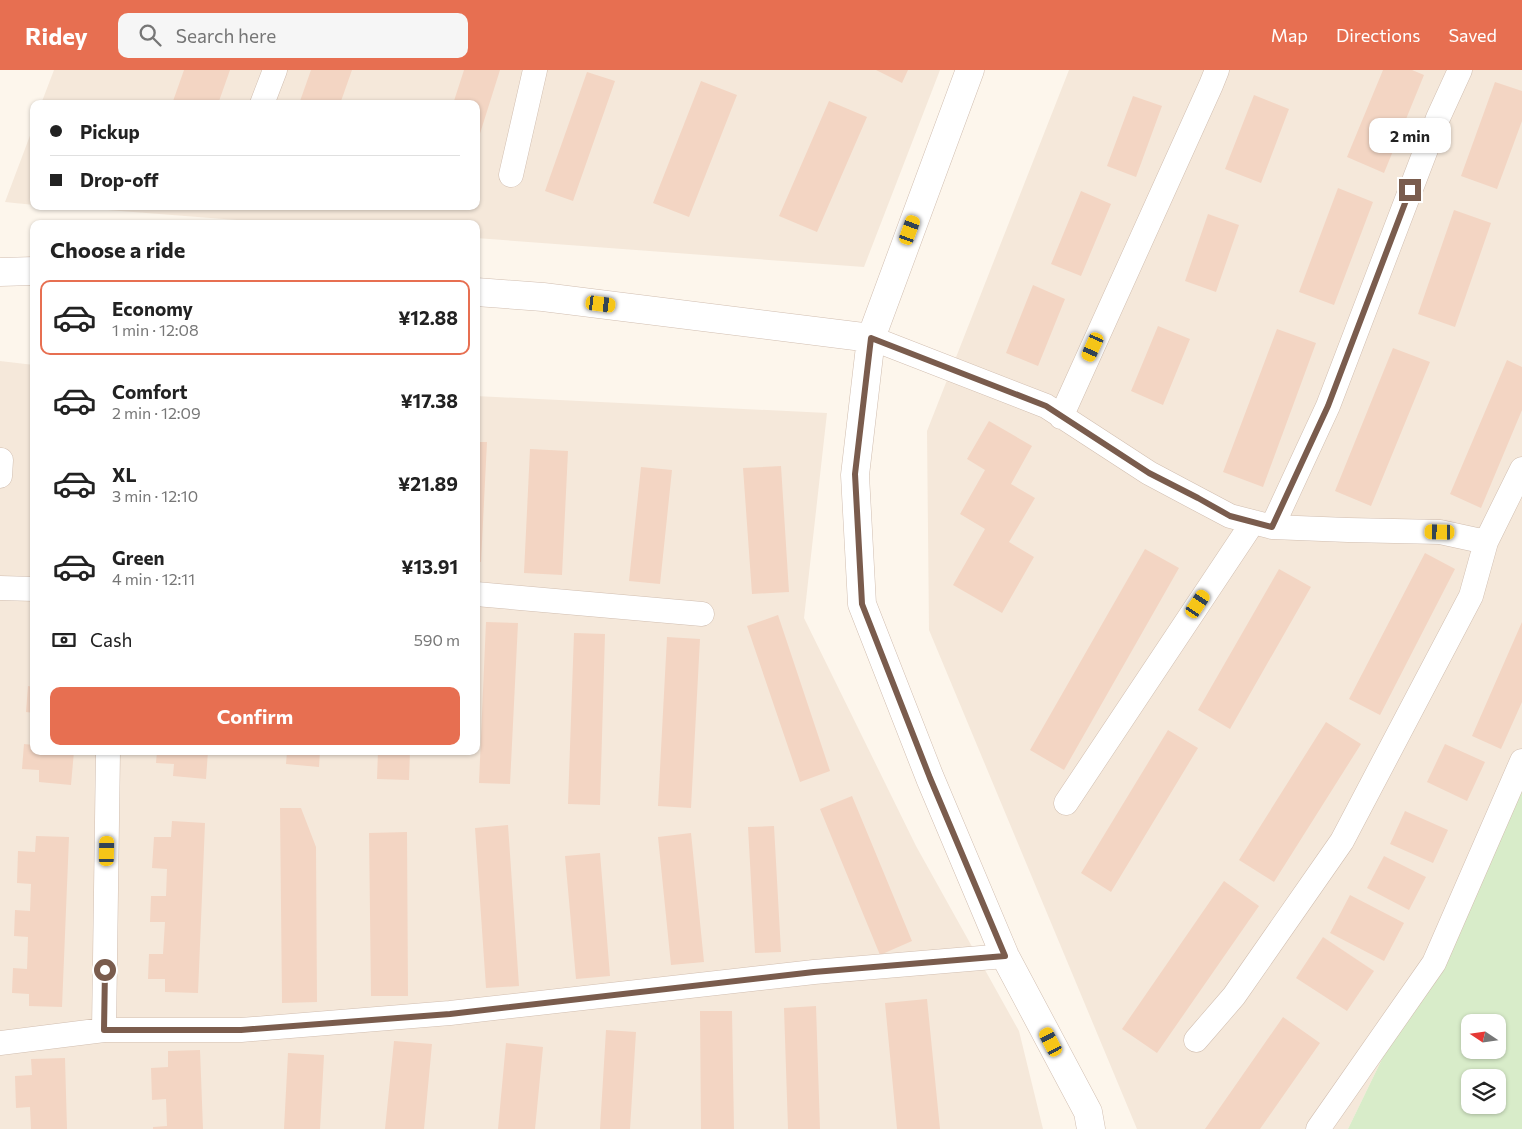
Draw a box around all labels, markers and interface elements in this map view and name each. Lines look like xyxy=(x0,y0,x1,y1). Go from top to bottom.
search box xyxy=(118,13,468,58)
text: Ridey xyxy=(25,21,88,50)
icon: search xyxy=(136,21,164,49)
text: Search here xyxy=(176,24,276,47)
text: Map xyxy=(1271,24,1308,46)
text: Directions xyxy=(1336,24,1420,46)
text: Saved xyxy=(1448,24,1497,46)
callout: 2 min xyxy=(1369,118,1451,152)
text: Pickup xyxy=(80,120,140,143)
text: 2 min xyxy=(1390,126,1430,145)
text: Drop-off xyxy=(80,168,159,191)
route end xyxy=(1399,179,1421,201)
car xyxy=(897,213,922,247)
text: Choose a ride xyxy=(50,236,185,263)
icon: car xyxy=(52,295,97,340)
car xyxy=(585,295,616,313)
text: Economy xyxy=(112,297,193,320)
text: ¥12.88 xyxy=(398,306,458,329)
text: 1 min · 12:08 xyxy=(112,320,199,339)
car xyxy=(1080,330,1105,364)
icon: car xyxy=(52,378,97,423)
text: Comfort xyxy=(112,380,188,403)
text: ¥17.38 xyxy=(400,389,458,412)
text: 2 min · 12:09 xyxy=(112,403,201,422)
icon: car xyxy=(52,461,97,506)
text: XL xyxy=(112,463,137,486)
text: ¥21.89 xyxy=(398,472,458,495)
text: 3 min · 12:10 xyxy=(112,486,198,505)
car xyxy=(1424,524,1455,540)
icon: car xyxy=(52,544,97,589)
text: Green xyxy=(112,546,164,569)
text: ¥13.91 xyxy=(401,555,458,578)
text: 4 min · 12:11 xyxy=(112,569,195,588)
car xyxy=(1183,587,1212,621)
icon: cash xyxy=(50,626,78,654)
text: Cash xyxy=(90,628,132,651)
text: 590 m xyxy=(414,630,460,649)
button: Confirm xyxy=(50,687,460,745)
car xyxy=(99,836,114,866)
route start xyxy=(94,959,116,981)
north arrow xyxy=(1461,1014,1506,1059)
map controls xyxy=(1461,1014,1506,1114)
car xyxy=(1037,1025,1064,1059)
button: layers xyxy=(1461,1069,1506,1114)

